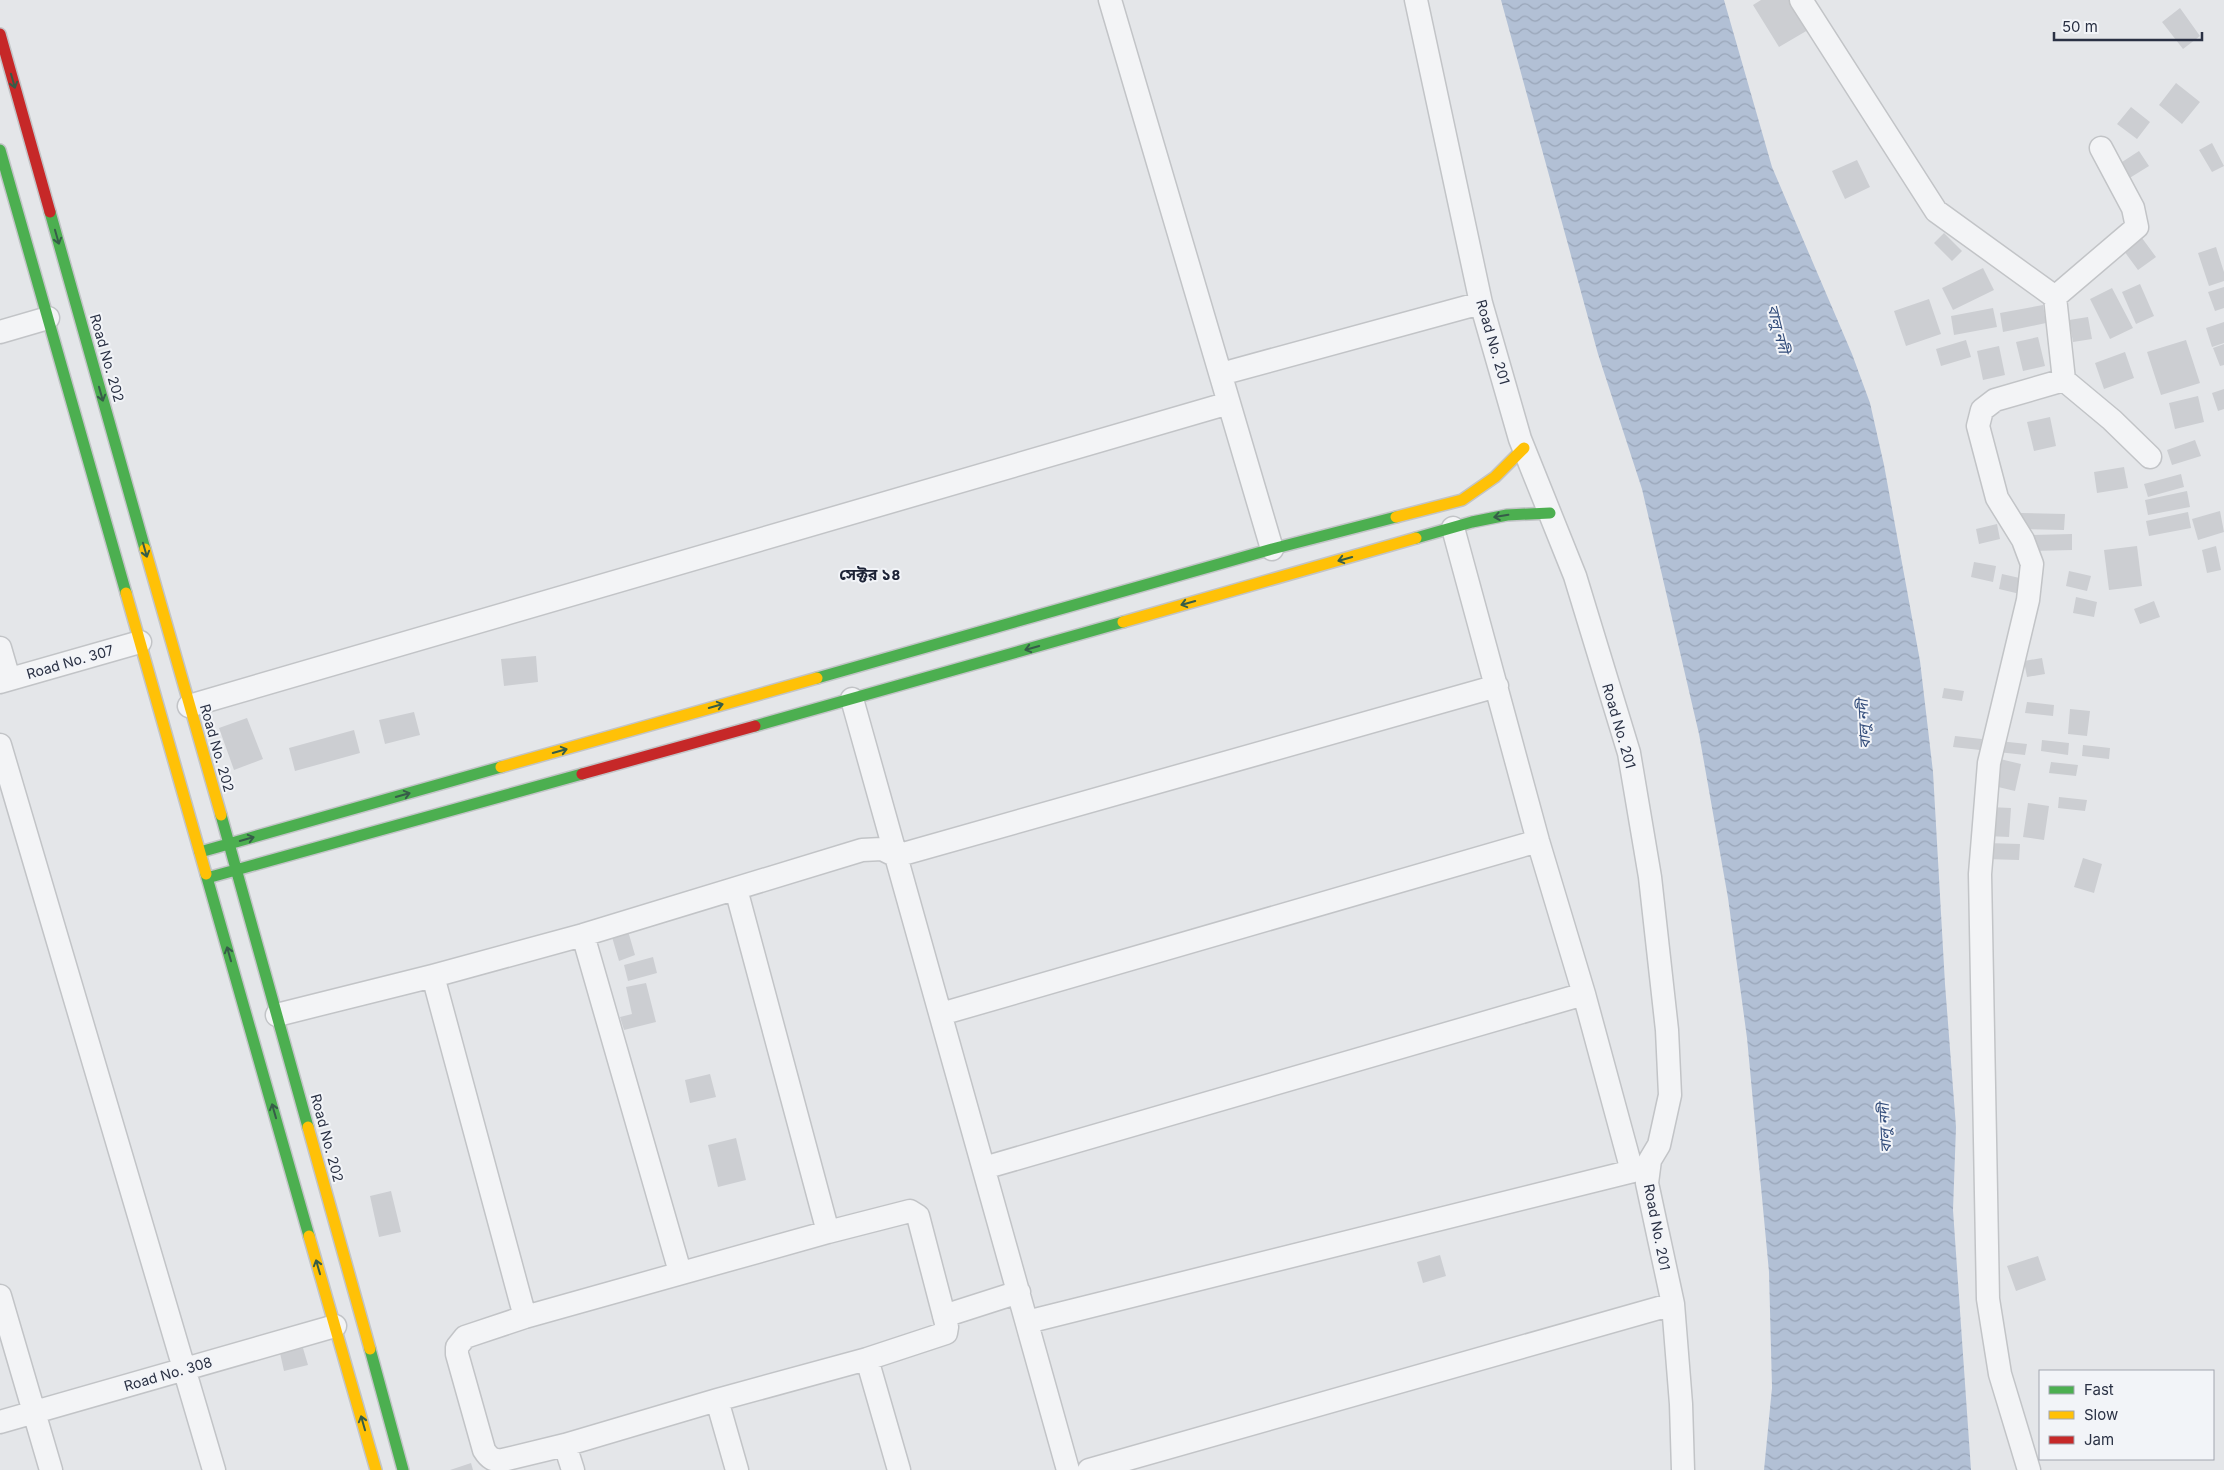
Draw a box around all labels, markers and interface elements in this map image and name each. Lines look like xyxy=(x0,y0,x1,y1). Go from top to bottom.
scale bar xyxy=(2054,10,2202,42)
text: 50 m xyxy=(2062,17,2098,36)
one-way arrow xyxy=(9,72,19,88)
one-way arrow xyxy=(53,229,63,245)
street label: Road No. 201 xyxy=(1473,297,1514,386)
water label: বালু নদী xyxy=(1763,303,1794,358)
street label: Road No. 202 xyxy=(87,312,128,404)
one-way arrow xyxy=(97,385,107,401)
one-way arrow xyxy=(1494,512,1510,522)
one-way arrow xyxy=(141,542,151,558)
one-way arrow xyxy=(1337,554,1353,564)
district label: সেক্টর ১৪ xyxy=(839,564,901,584)
one-way arrow xyxy=(1181,599,1197,609)
street label: Road No. 307 xyxy=(24,641,115,682)
one-way arrow xyxy=(1024,643,1040,653)
street label: Road No. 201 xyxy=(1599,681,1640,770)
water label: বালু নদী xyxy=(1853,696,1874,749)
one-way arrow xyxy=(708,701,724,711)
street label: Road No. 202 xyxy=(197,702,238,794)
one-way arrow xyxy=(551,745,567,755)
one-way arrow xyxy=(395,789,411,799)
one-way arrow xyxy=(239,834,255,843)
one-way arrow xyxy=(224,947,234,963)
street label: Road No. 202 xyxy=(308,1092,347,1184)
water label: বালু নদী xyxy=(1874,1100,1895,1153)
one-way arrow xyxy=(268,1103,278,1119)
street label: Road No. 201 xyxy=(1641,1182,1674,1272)
one-way arrow xyxy=(313,1259,323,1275)
street label: Road No. 308 xyxy=(122,1353,214,1394)
legend xyxy=(2039,1370,2214,1460)
text: Fast xyxy=(2084,1380,2114,1399)
text: Slow xyxy=(2084,1405,2118,1424)
one-way arrow xyxy=(357,1416,367,1432)
text: Jam xyxy=(2084,1430,2114,1449)

